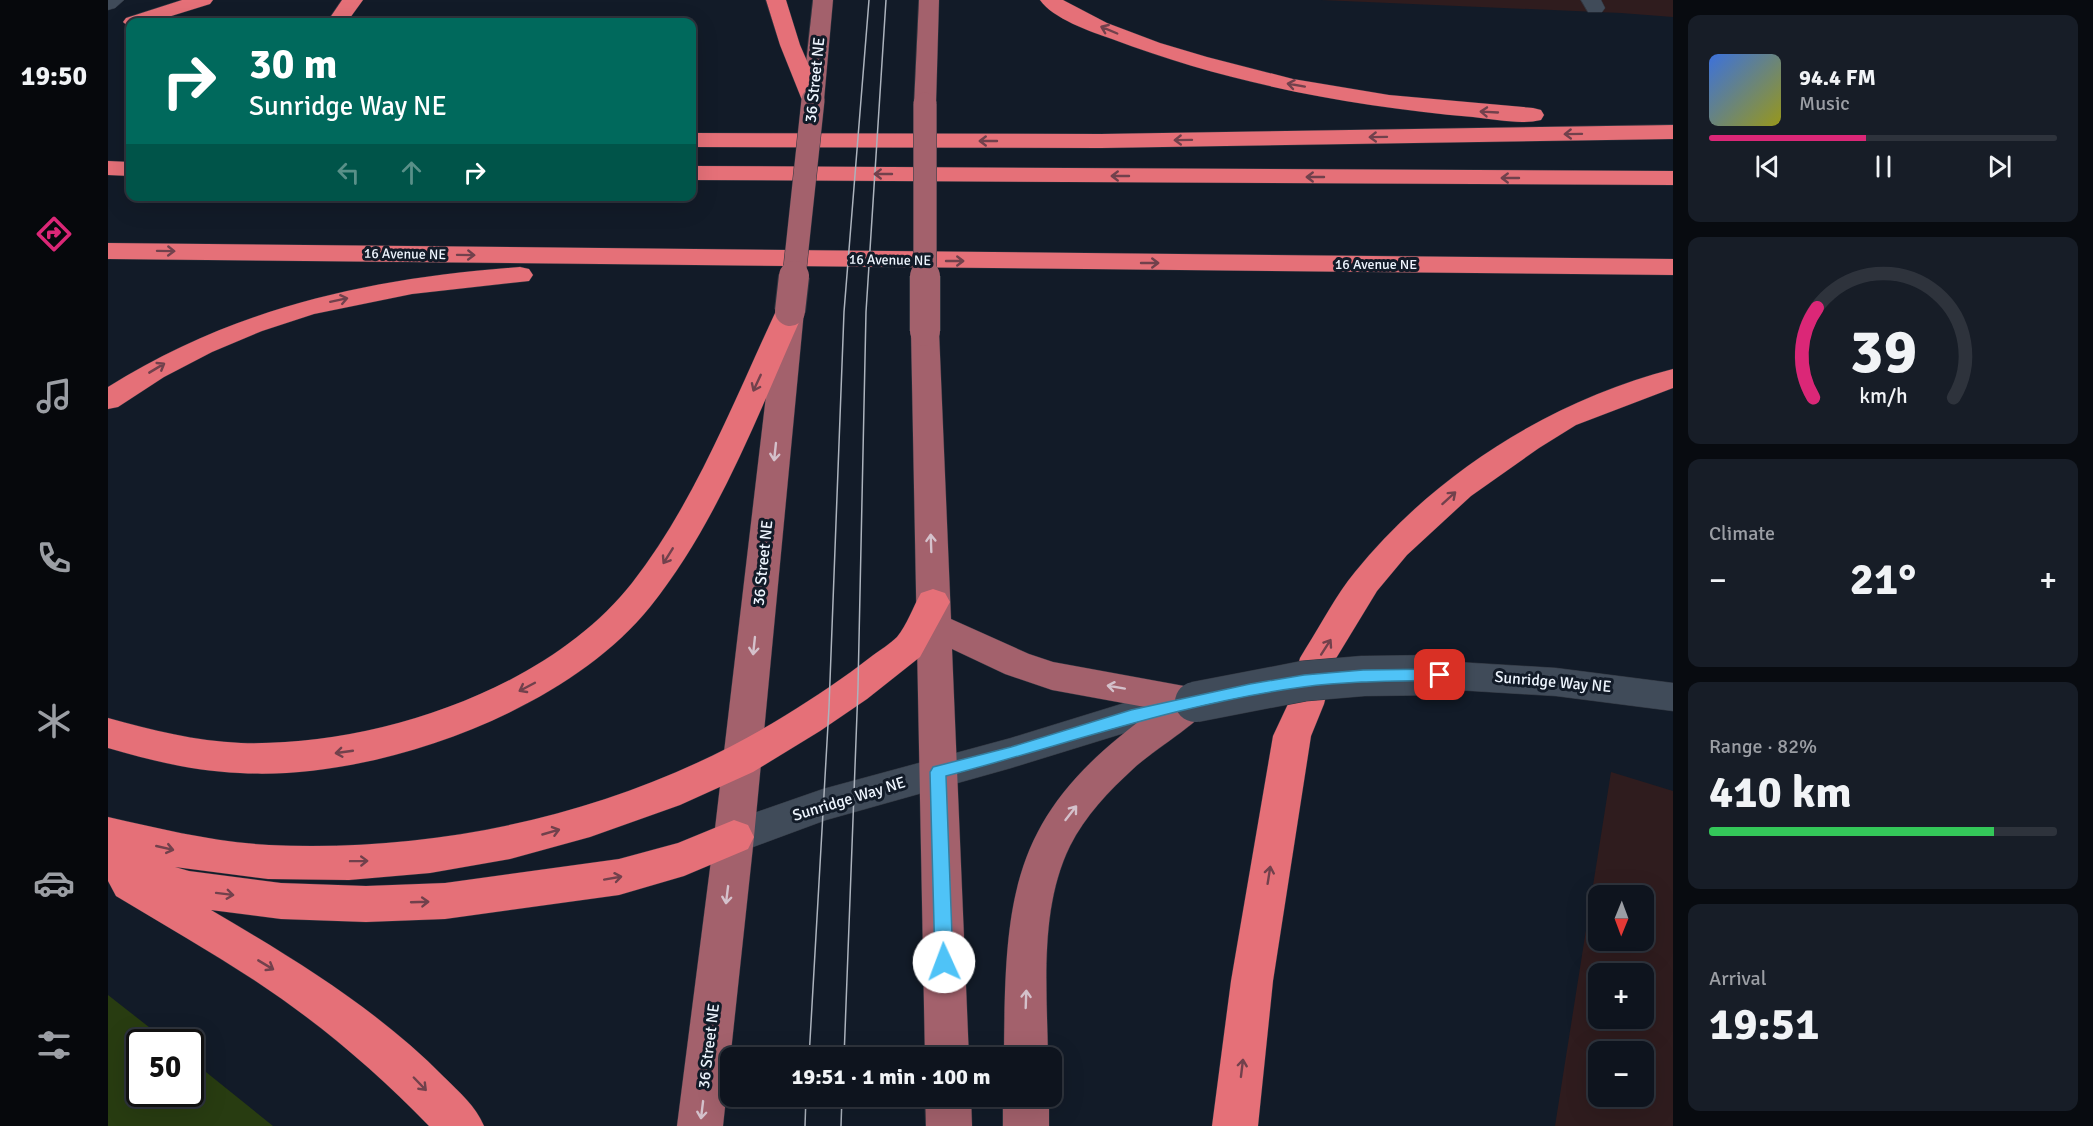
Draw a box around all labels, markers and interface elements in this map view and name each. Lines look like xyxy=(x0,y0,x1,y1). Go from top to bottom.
one-way arrow xyxy=(1100,24,1119,35)
street label: 36 Street NE xyxy=(801,36,829,124)
text: 30 m xyxy=(249,39,338,90)
icon: right xyxy=(150,42,228,120)
text: 19:50 xyxy=(21,60,87,93)
text: 94.4 FM xyxy=(1799,64,1876,91)
one-way arrow xyxy=(1286,79,1306,90)
text: Sunridge Way NE xyxy=(249,90,447,123)
text: Music xyxy=(1799,91,1850,116)
one-way arrow xyxy=(1479,107,1499,118)
one-way arrow xyxy=(1563,128,1583,140)
one-way arrow xyxy=(1368,132,1388,143)
one-way arrow xyxy=(1173,134,1193,146)
one-way arrow xyxy=(978,135,998,147)
icon: previous xyxy=(1751,150,1784,183)
icon: pause xyxy=(1867,150,1900,183)
icon: next xyxy=(1983,150,2016,183)
icon: left xyxy=(332,156,365,189)
icon: ahead xyxy=(395,156,428,189)
icon: right xyxy=(458,156,491,189)
one-way arrow xyxy=(873,168,893,180)
one-way arrow xyxy=(1110,170,1130,181)
one-way arrow xyxy=(1305,171,1325,182)
one-way arrow xyxy=(1500,172,1520,183)
icon: directions xyxy=(33,213,75,255)
one-way arrow xyxy=(156,245,176,257)
street label: 16 Avenue NE xyxy=(364,245,446,263)
one-way arrow xyxy=(456,249,476,261)
street label: 16 Avenue NE xyxy=(849,251,931,269)
one-way arrow xyxy=(945,255,965,267)
street label: 16 Avenue NE xyxy=(1335,256,1417,273)
one-way arrow xyxy=(1140,257,1160,268)
one-way arrow xyxy=(329,294,348,306)
text: 39 xyxy=(1849,313,1917,390)
one-way arrow xyxy=(148,362,165,374)
one-way arrow xyxy=(750,373,762,391)
icon: music xyxy=(33,375,75,417)
text: km/h xyxy=(1859,383,1907,409)
one-way arrow xyxy=(769,442,780,462)
one-way arrow xyxy=(1441,491,1456,505)
street label: 36 Street NE xyxy=(749,519,777,607)
text: Climate xyxy=(1709,521,1775,546)
one-way arrow xyxy=(925,534,937,554)
icon: phone xyxy=(33,537,75,579)
one-way arrow xyxy=(661,547,673,564)
text: 21° xyxy=(1850,552,1916,607)
text: − xyxy=(1709,560,1727,601)
text: + xyxy=(2039,560,2057,601)
one-way arrow xyxy=(748,636,759,656)
one-way arrow xyxy=(1319,638,1332,655)
pin xyxy=(1414,649,1465,700)
icon: arrive xyxy=(1423,658,1456,691)
street label: Sunridge Way NE xyxy=(1494,667,1612,697)
one-way arrow xyxy=(518,682,536,693)
one-way arrow xyxy=(1107,682,1127,693)
icon: climate xyxy=(33,700,75,742)
text: Range · 82% xyxy=(1709,734,1817,759)
one-way arrow xyxy=(334,746,354,757)
text: 410 km xyxy=(1709,765,1852,820)
street label: Sunridge Way NE xyxy=(790,772,908,826)
one-way arrow xyxy=(1064,805,1077,821)
one-way arrow xyxy=(541,826,560,837)
one-way arrow xyxy=(155,842,174,854)
one-way arrow xyxy=(348,856,368,867)
icon: car xyxy=(33,862,75,904)
one-way arrow xyxy=(1264,865,1275,885)
one-way arrow xyxy=(603,872,623,883)
one-way arrow xyxy=(721,885,732,905)
north arrow xyxy=(1588,885,1654,951)
map controls xyxy=(1588,885,1654,1107)
one-way arrow xyxy=(215,889,235,900)
one-way arrow xyxy=(409,896,429,907)
position arrow xyxy=(912,930,976,994)
one-way arrow xyxy=(257,960,274,972)
button: + xyxy=(1588,963,1654,1029)
text: Arrival xyxy=(1709,966,1767,991)
one-way arrow xyxy=(1020,990,1032,1010)
text: 19:51 xyxy=(1709,997,1819,1052)
street label: 36 Street NE xyxy=(694,1002,724,1090)
icon: filters xyxy=(33,1024,75,1066)
speed limit sign: 50 xyxy=(126,1029,204,1107)
button: − xyxy=(1588,1041,1654,1107)
one-way arrow xyxy=(1237,1058,1248,1078)
text: 19:51 · 1 min · 100 m xyxy=(791,1063,991,1090)
one-way arrow xyxy=(413,1077,427,1092)
one-way arrow xyxy=(696,1099,707,1119)

